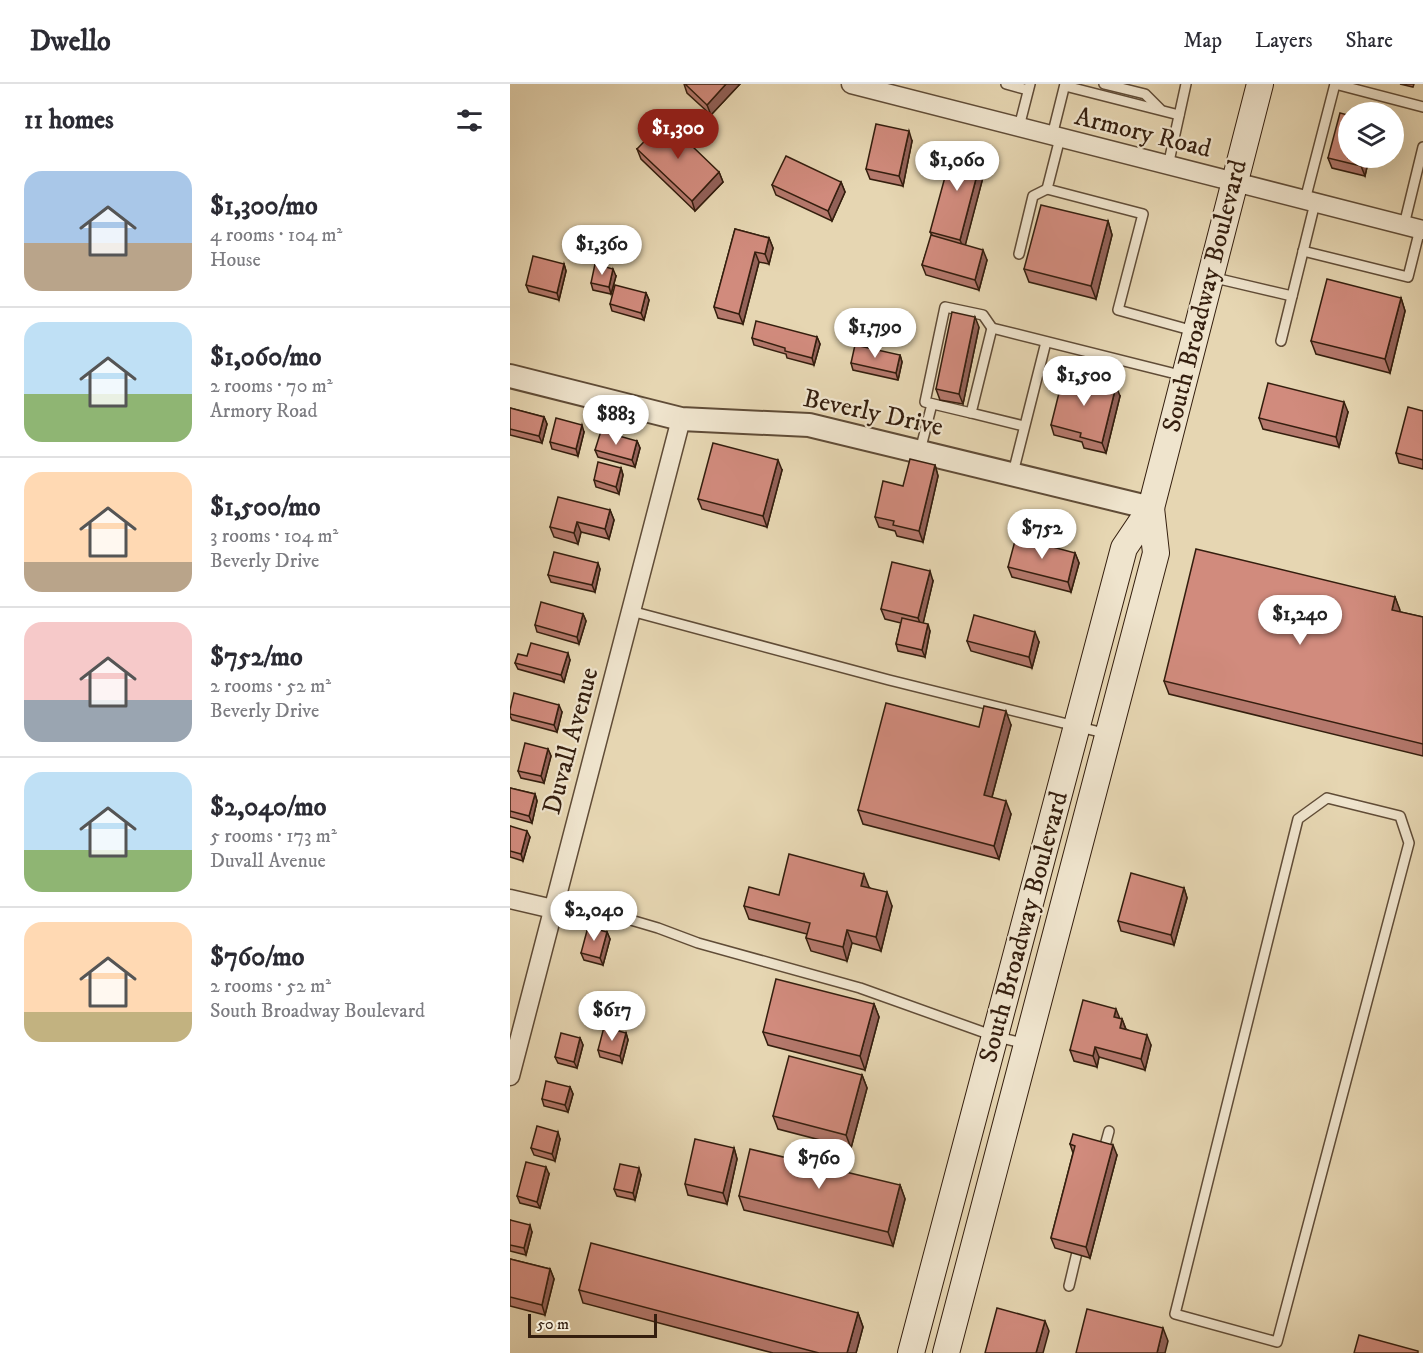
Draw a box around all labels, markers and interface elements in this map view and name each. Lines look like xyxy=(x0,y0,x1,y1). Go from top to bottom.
text: Dwello xyxy=(30,24,111,59)
text: Map xyxy=(1183,28,1222,54)
text: Layers xyxy=(1255,28,1313,54)
text: Share xyxy=(1346,28,1393,54)
street label: Armory Road xyxy=(1071,100,1215,166)
map controls xyxy=(1338,102,1404,168)
button: layers xyxy=(1338,102,1404,168)
text: 11 homes xyxy=(24,104,114,137)
icon: filters xyxy=(453,104,486,137)
pin: $1,300 xyxy=(629,109,727,160)
text: $1,300 xyxy=(652,116,704,141)
pin: $1,060 xyxy=(908,141,1006,192)
text: $1,060 xyxy=(929,148,985,173)
street label: South Broadway Boulevard xyxy=(1155,156,1255,436)
text: $1,300/mo xyxy=(210,190,318,223)
icon: home xyxy=(72,195,144,267)
text: 4 rooms · 104 m² xyxy=(210,223,342,248)
pin: $1,360 xyxy=(553,225,651,276)
text: $1,360 xyxy=(576,232,628,257)
text: House xyxy=(210,248,261,273)
pin: $1,790 xyxy=(826,308,924,359)
text: $1,790 xyxy=(848,315,902,340)
text: $1,060/mo xyxy=(210,341,321,374)
icon: home xyxy=(72,346,144,418)
pin: $1,500 xyxy=(1035,356,1133,407)
text: $1,500 xyxy=(1057,363,1111,388)
text: 2 rooms · 70 m² xyxy=(210,374,333,399)
street label: Beverly Drive xyxy=(800,382,946,444)
pin: $883 xyxy=(580,395,652,446)
text: Armory Road xyxy=(210,399,317,424)
text: $883 xyxy=(597,402,635,427)
text: $1,500/mo xyxy=(210,491,320,524)
icon: home xyxy=(72,496,144,568)
pin: $752 xyxy=(1006,509,1078,560)
text: $752 xyxy=(1021,516,1063,541)
text: 3 rooms · 104 m² xyxy=(210,524,338,549)
text: Beverly Drive xyxy=(210,549,319,574)
pin: $1,240 xyxy=(1251,595,1349,646)
text: $1,240 xyxy=(1272,602,1328,627)
text: $752/mo xyxy=(210,641,303,674)
icon: home xyxy=(72,646,144,718)
street label: Duvall Avenue xyxy=(536,664,606,818)
text: 2 rooms · 52 m² xyxy=(210,674,331,699)
text: Beverly Drive xyxy=(210,699,319,724)
street label: South Broadway Boulevard xyxy=(972,788,1076,1066)
text: $2,040/mo xyxy=(210,791,326,824)
icon: home xyxy=(72,796,144,868)
text: 5 rooms · 173 m² xyxy=(210,824,337,849)
text: Duvall Avenue xyxy=(210,849,326,874)
pin: $2,040 xyxy=(545,891,643,942)
text: $2,040 xyxy=(564,898,624,923)
text: $760/mo xyxy=(210,941,304,974)
icon: home xyxy=(72,946,144,1018)
text: 2 rooms · 52 m² xyxy=(210,974,331,999)
pin: $617 xyxy=(576,991,648,1042)
text: $617 xyxy=(592,998,632,1023)
text: South Broadway Boulevard xyxy=(210,999,425,1024)
pin: $760 xyxy=(783,1139,855,1190)
text: $760 xyxy=(798,1146,840,1171)
scale bar xyxy=(528,1311,657,1338)
text: 50 m xyxy=(537,1314,569,1334)

